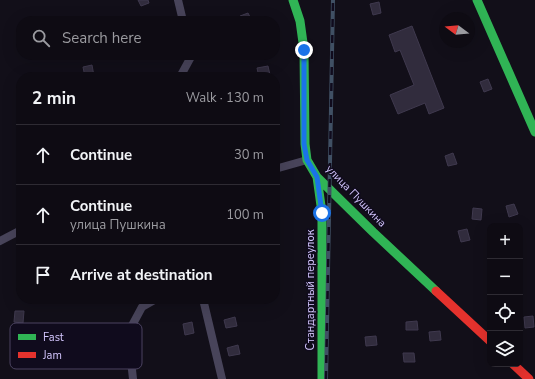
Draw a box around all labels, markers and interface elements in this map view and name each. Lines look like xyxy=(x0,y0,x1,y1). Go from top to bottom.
north arrow xyxy=(439,12,475,48)
search box xyxy=(16,16,280,60)
icon: search xyxy=(30,27,52,49)
text: Search here xyxy=(62,28,142,48)
route end xyxy=(295,41,313,59)
text: 2 min xyxy=(32,87,76,110)
text: Walk · 130 m xyxy=(186,89,264,107)
icon: ahead xyxy=(32,144,54,166)
text: Continue xyxy=(70,145,132,165)
text: 30 m xyxy=(234,146,264,164)
street label: улица Пушкина xyxy=(322,162,390,230)
text: Continue xyxy=(70,196,132,216)
icon: ahead xyxy=(32,204,54,226)
route start xyxy=(313,204,331,222)
text: 100 m xyxy=(226,206,264,224)
text: улица Пушкина xyxy=(70,216,166,234)
map controls xyxy=(487,223,523,367)
button: + xyxy=(487,223,523,259)
street label: Стандартный переулок xyxy=(303,229,318,350)
button: − xyxy=(487,259,523,295)
icon: arrive xyxy=(32,264,54,286)
text: Arrive at destination xyxy=(70,265,213,285)
button: locate xyxy=(487,295,523,331)
legend xyxy=(10,323,142,369)
text: Fast xyxy=(43,330,64,345)
button: layers xyxy=(487,331,523,367)
text: Jam xyxy=(42,348,62,363)

